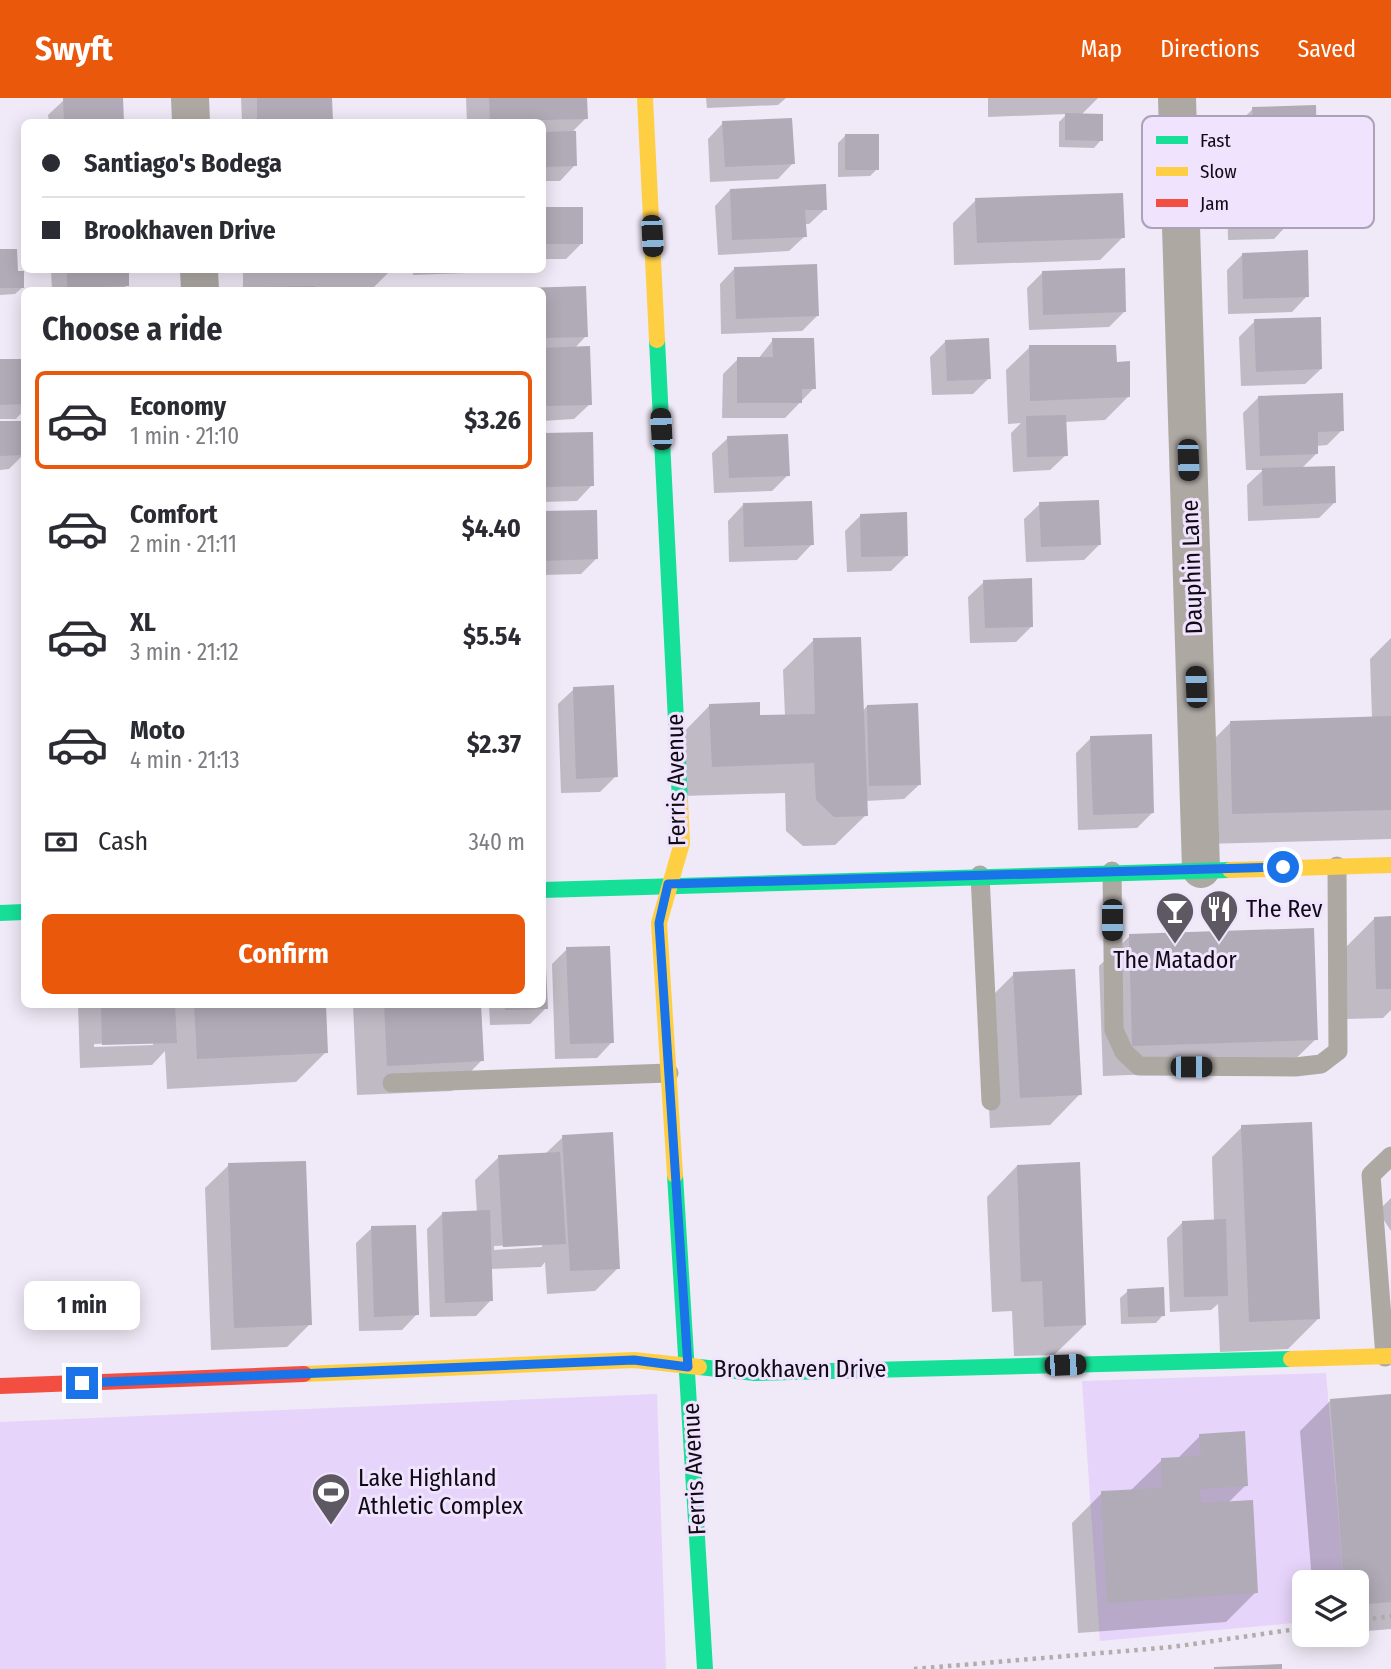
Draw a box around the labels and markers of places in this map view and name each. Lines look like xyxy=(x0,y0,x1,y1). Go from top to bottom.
restaurant icon: The Rev xyxy=(1198,888,1240,943)
bar icon: The Matador xyxy=(1154,890,1196,945)
place label: The Rev xyxy=(1246,895,1323,923)
place label: The Matador xyxy=(1113,946,1237,974)
place label: Lake Highland Athletic Complex xyxy=(358,1464,523,1520)
sports icon: Lake Highland Athletic Complex xyxy=(310,1471,352,1526)

